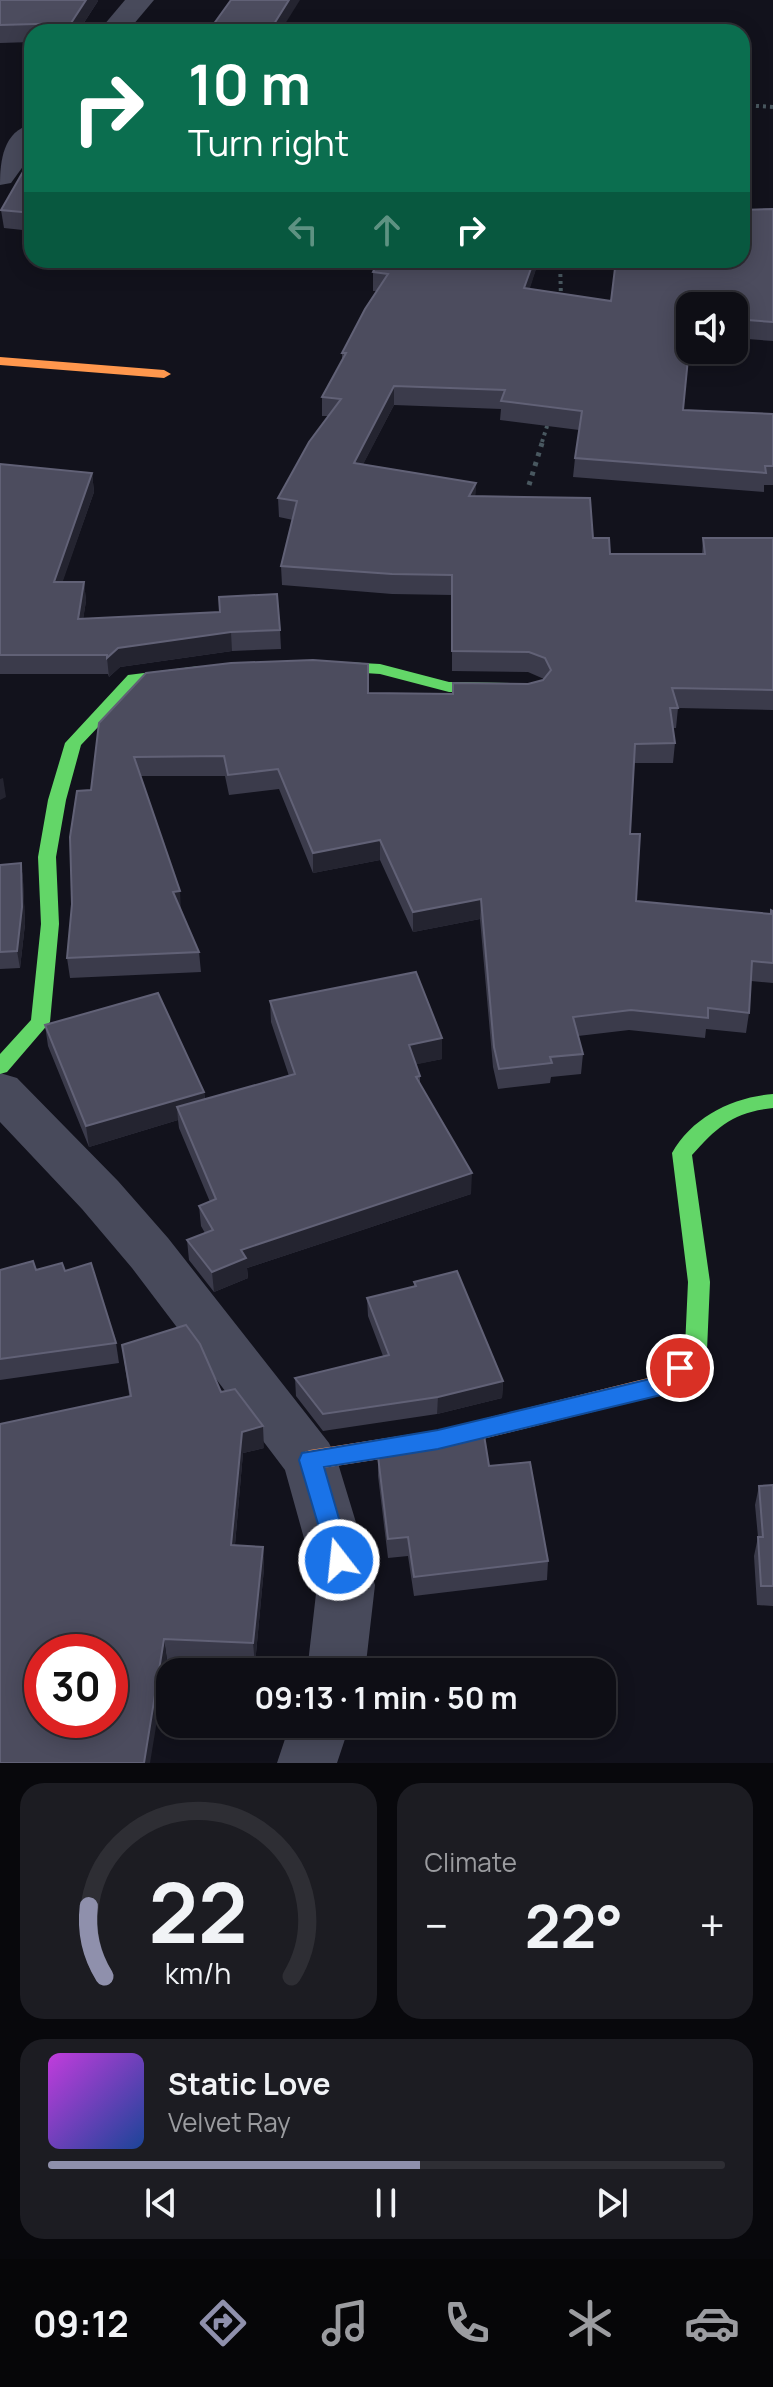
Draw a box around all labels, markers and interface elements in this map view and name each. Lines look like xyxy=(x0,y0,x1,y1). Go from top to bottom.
text: 10 m xyxy=(188,45,311,122)
icon: right xyxy=(56,56,160,160)
text: Turn right xyxy=(188,118,349,167)
icon: left xyxy=(281,208,325,252)
icon: ahead xyxy=(365,208,409,252)
icon: right xyxy=(449,208,493,252)
map controls xyxy=(676,292,748,364)
button: sound xyxy=(676,292,748,364)
pin xyxy=(646,1334,714,1402)
icon: arrive xyxy=(658,1346,702,1390)
position arrow xyxy=(297,1518,381,1602)
speed limit sign: 30 xyxy=(24,1634,128,1738)
text: 09:13 · 1 min · 50 m xyxy=(255,1677,517,1718)
text: Climate xyxy=(425,1844,517,1880)
text: 22 xyxy=(149,1854,248,1968)
text: 22° xyxy=(525,1884,623,1966)
text: − xyxy=(425,1895,448,1955)
text: + xyxy=(700,1895,725,1955)
text: km/h xyxy=(165,1954,231,1993)
text: Static Love xyxy=(168,2063,331,2104)
text: Velvet Ray xyxy=(168,2104,291,2140)
icon: previous xyxy=(139,2181,183,2225)
icon: pause xyxy=(364,2181,408,2225)
icon: next xyxy=(590,2181,634,2225)
icon: directions xyxy=(195,2295,251,2351)
icon: music xyxy=(317,2295,373,2351)
icon: phone xyxy=(439,2295,495,2351)
icon: climate xyxy=(562,2295,618,2351)
icon: car xyxy=(684,2295,740,2351)
text: 09:12 xyxy=(33,2299,129,2348)

